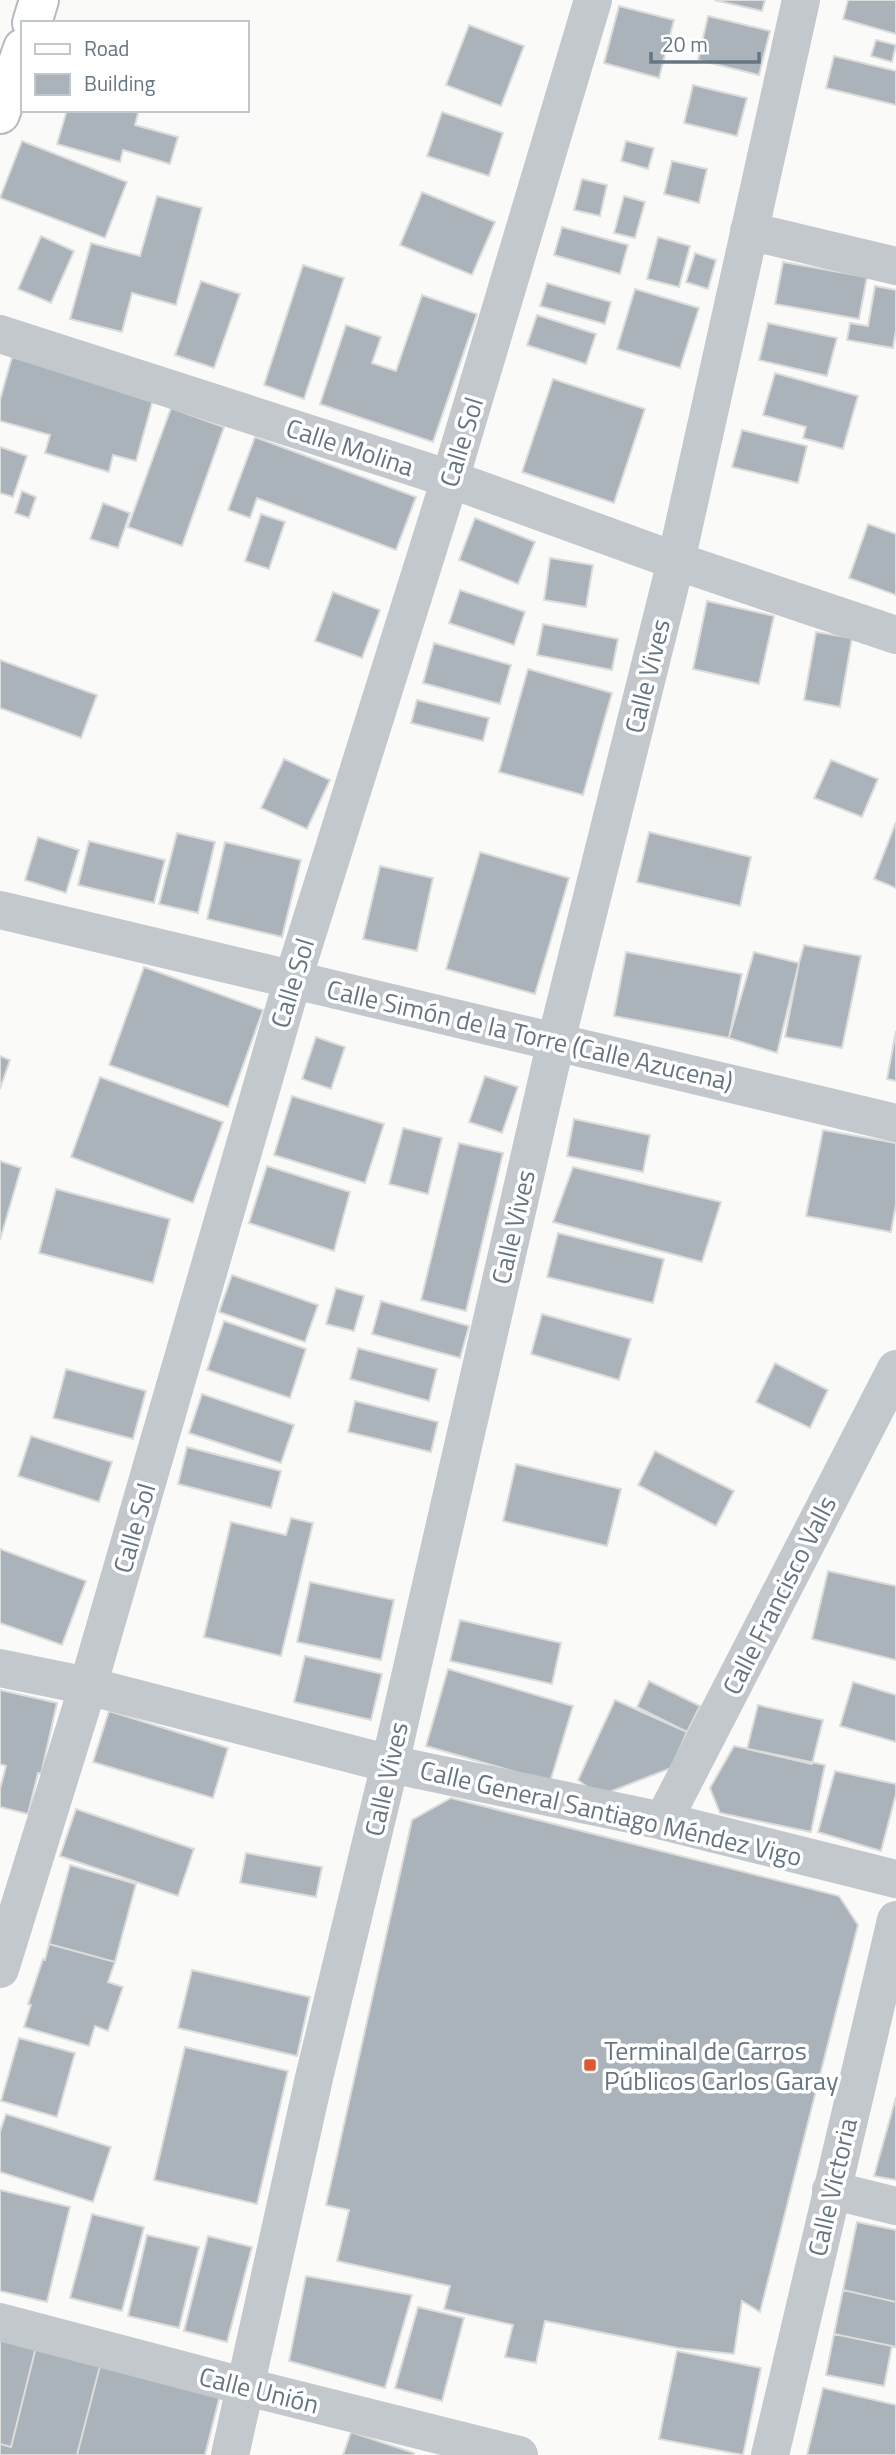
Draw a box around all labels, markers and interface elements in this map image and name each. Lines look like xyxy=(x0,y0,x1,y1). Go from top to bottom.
legend xyxy=(21,21,248,112)
scale bar xyxy=(651,21,760,65)
text: 20 m xyxy=(662,28,708,60)
text: Road xyxy=(84,32,129,64)
text: Building xyxy=(84,67,156,99)
street label: Calle Sol xyxy=(429,392,493,492)
street label: Calle Molina xyxy=(281,408,419,486)
street label: Calle Vives xyxy=(614,615,680,737)
street label: Calle Sol xyxy=(260,933,324,1033)
street label: Calle Simón de la Torre (Calle Azucena) xyxy=(323,969,737,1101)
street label: Calle Vives xyxy=(481,1166,545,1288)
street label: Calle Sol xyxy=(103,1478,165,1578)
street label: Calle Francisco Valls xyxy=(712,1489,846,1701)
street label: Calle Vives xyxy=(354,1718,418,1840)
street label: Calle General Santiago Méndez Vigo xyxy=(416,1750,806,1876)
place label: Terminal de Carros Públicos Carlos Garay xyxy=(604,2031,839,2100)
marker: Terminal de Carros Públicos Carlos Garay xyxy=(582,2057,598,2073)
street label: Calle Victoria xyxy=(797,2114,867,2260)
street label: Calle Unión xyxy=(195,2356,323,2424)

